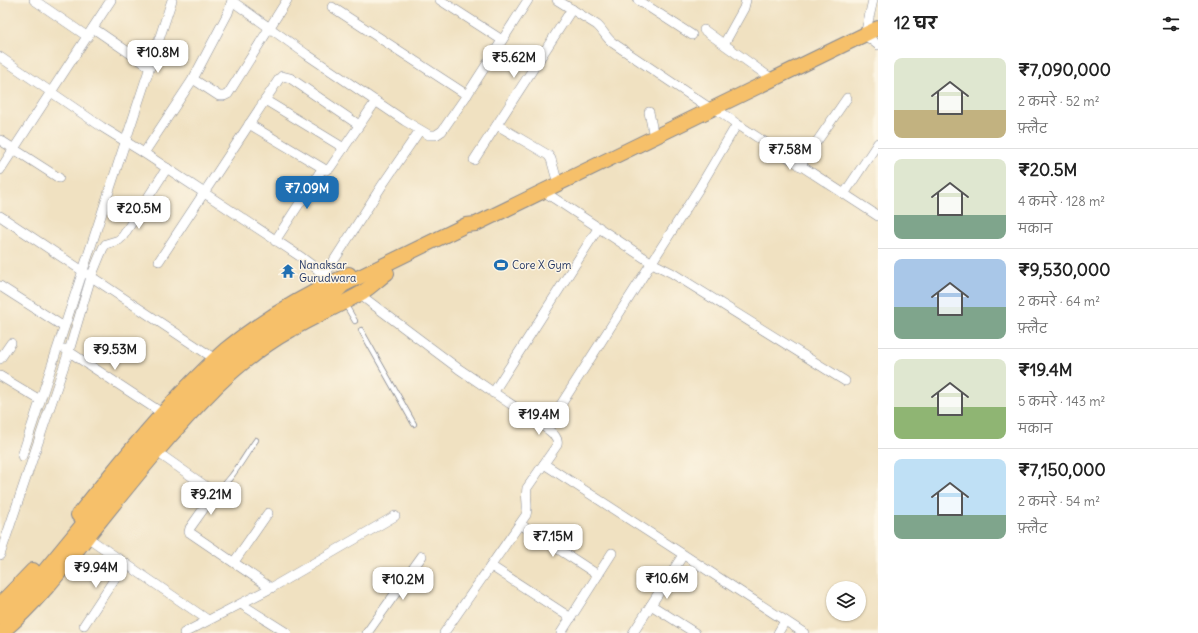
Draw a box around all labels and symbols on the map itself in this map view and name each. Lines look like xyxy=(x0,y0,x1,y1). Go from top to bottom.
pin: ₹10.8M xyxy=(125,40,191,74)
pin: ₹5.62M xyxy=(481,45,547,79)
pin: ₹7.58M xyxy=(757,137,823,171)
pin: ₹7.09M xyxy=(274,176,340,210)
pin: ₹20.5M xyxy=(106,196,172,230)
sports icon: Core X Gym xyxy=(493,257,509,273)
place label: Nanaksar Gurudwara xyxy=(299,258,356,285)
place label: Core X Gym xyxy=(512,258,572,272)
temple icon: Nanaksar Gurudwara xyxy=(280,263,296,279)
pin: ₹9.53M xyxy=(82,337,148,371)
pin: ₹19.4M xyxy=(506,402,572,436)
pin: ₹9.21M xyxy=(178,482,244,516)
pin: ₹7.15M xyxy=(520,524,586,558)
pin: ₹9.94M xyxy=(63,555,129,589)
pin: ₹10.6M xyxy=(634,566,700,600)
pin: ₹10.2M xyxy=(370,567,436,601)

